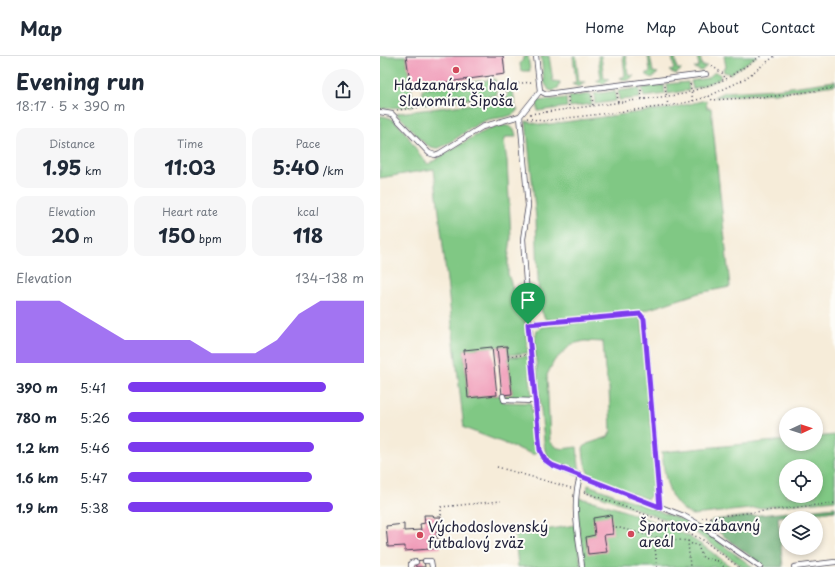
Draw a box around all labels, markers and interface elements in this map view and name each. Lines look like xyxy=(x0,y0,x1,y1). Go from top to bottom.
text: Map xyxy=(20,14,62,42)
text: Home xyxy=(585,17,624,38)
text: Map xyxy=(646,17,676,38)
text: About xyxy=(698,17,739,38)
text: Contact xyxy=(761,17,815,38)
text: Evening run xyxy=(16,64,145,97)
marker: Hádzanárska hala Slavomíra Šipoša xyxy=(451,65,461,75)
button: share xyxy=(322,69,364,111)
place label: Hádzanárska hala Slavomíra Šipoša xyxy=(394,74,518,111)
text: 18:17 · 5 × 390 m xyxy=(16,96,125,115)
text: Distance xyxy=(49,135,95,152)
text: Time xyxy=(177,135,203,152)
text: Pace xyxy=(296,135,320,152)
text: 1.95 xyxy=(42,152,81,182)
text: 11:03 xyxy=(164,152,216,182)
text: 5:40 xyxy=(272,152,319,182)
text: km xyxy=(81,162,102,179)
text: /km xyxy=(319,162,344,179)
text: Elevation xyxy=(48,203,96,220)
text: Heart rate xyxy=(162,203,218,220)
text: kcal xyxy=(297,203,319,220)
text: 20 xyxy=(51,220,80,250)
text: 150 xyxy=(158,220,195,250)
text: 118 xyxy=(293,220,323,250)
text: m xyxy=(80,230,93,247)
text: bpm xyxy=(195,230,222,247)
text: Elevation xyxy=(16,268,72,287)
text: 134–138 m xyxy=(295,268,364,287)
pin xyxy=(511,283,545,324)
icon: arrive xyxy=(517,289,539,311)
text: 390 m xyxy=(16,378,58,397)
text: 5:41 xyxy=(80,378,106,397)
north arrow xyxy=(779,407,823,451)
map controls xyxy=(779,407,823,555)
text: 780 m xyxy=(16,408,57,427)
text: 5:26 xyxy=(80,408,110,427)
text: 1.2 km xyxy=(16,438,59,457)
text: 5:46 xyxy=(80,438,110,457)
button: locate xyxy=(779,459,823,503)
text: 1.6 km xyxy=(16,468,58,487)
text: 5:47 xyxy=(80,468,107,487)
text: 1.9 km xyxy=(16,498,58,517)
text: 5:38 xyxy=(80,498,109,517)
button: layers xyxy=(779,511,823,555)
place label: Športovo-zábavný areál xyxy=(639,515,760,552)
place label: Východoslovenský futbalový zväz xyxy=(428,516,548,553)
marker: Športovo-zábavný areál xyxy=(626,529,636,539)
marker: Východoslovenský futbalový zväz xyxy=(415,530,425,540)

